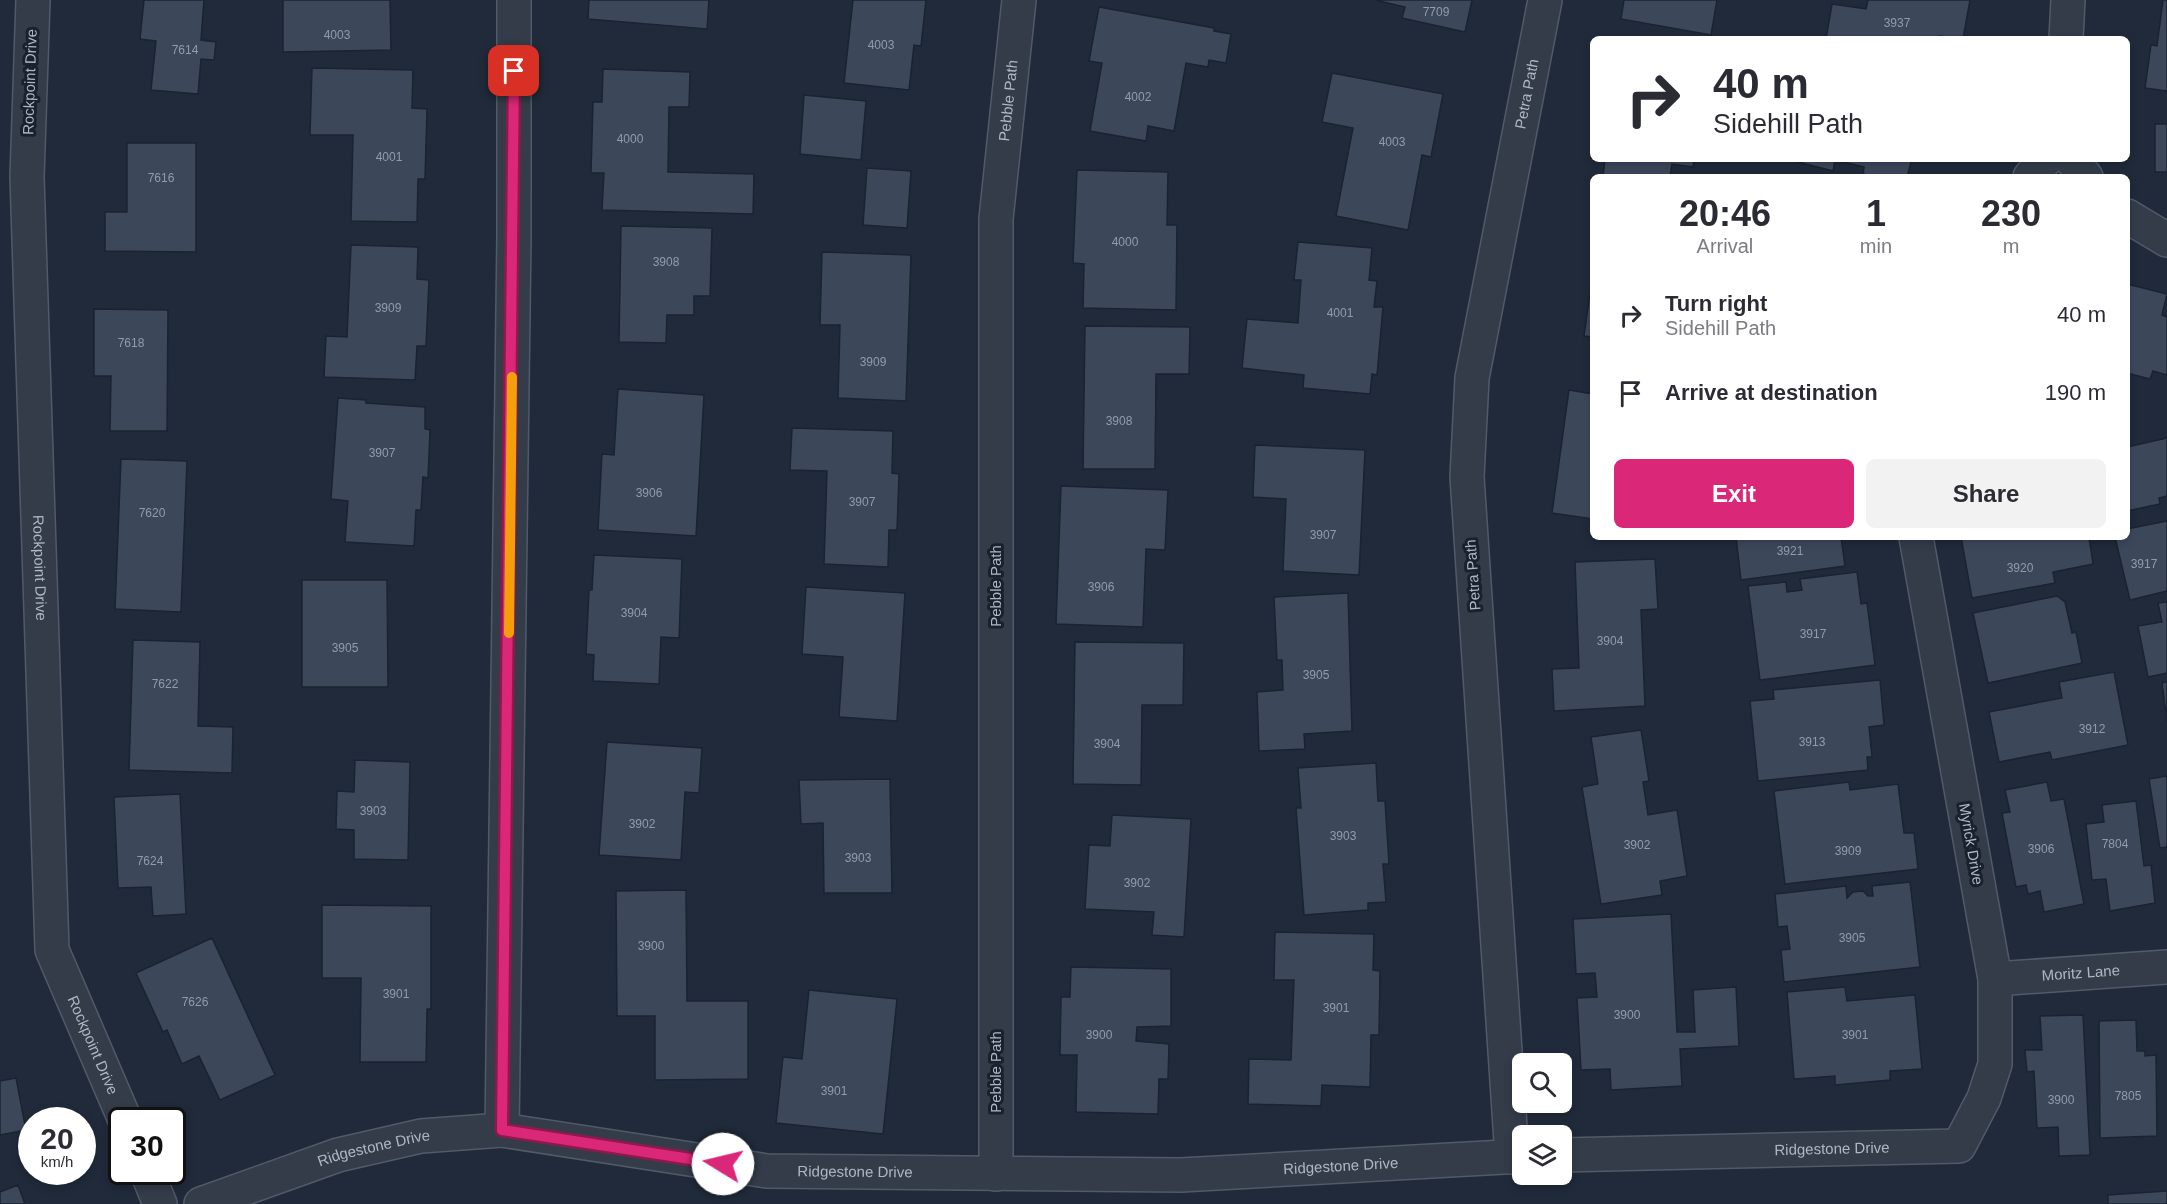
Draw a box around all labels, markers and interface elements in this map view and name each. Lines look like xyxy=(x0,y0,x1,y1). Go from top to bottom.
house number: 7709 xyxy=(1423,5,1450,19)
house number: 3937 xyxy=(1884,16,1911,30)
house number: 4003 xyxy=(324,28,351,42)
street label: Rockpoint Drive xyxy=(19,29,40,135)
house number: 4003 xyxy=(868,38,895,52)
house number: 7614 xyxy=(172,43,199,57)
pin xyxy=(488,45,539,96)
icon: arrive xyxy=(497,54,530,87)
street label: Petra Path xyxy=(1511,57,1541,130)
street label: Pebble Path xyxy=(995,59,1021,142)
icon: right xyxy=(1614,60,1692,138)
text: 40 m xyxy=(1713,60,1809,107)
house number: 4002 xyxy=(1125,90,1152,104)
text: Sidehill Path xyxy=(1713,109,1863,139)
house number: 4000 xyxy=(617,132,644,146)
house number: 4003 xyxy=(1379,135,1406,149)
house number: 4001 xyxy=(376,150,403,164)
house number: 7616 xyxy=(148,171,175,185)
text: 20:46 xyxy=(1679,193,1771,234)
text: 1 xyxy=(1866,193,1886,234)
text: 230 xyxy=(1981,193,2041,234)
house number: 4000 xyxy=(1112,235,1139,249)
text: Arrival xyxy=(1697,235,1753,257)
text: min xyxy=(1860,235,1892,257)
text: m xyxy=(2003,235,2019,257)
house number: 3908 xyxy=(653,255,680,269)
text: Turn right xyxy=(1665,291,1767,316)
icon: right xyxy=(1614,299,1647,332)
house number: 3909 xyxy=(375,301,402,315)
text: 40 m xyxy=(2057,302,2106,327)
house number: 4001 xyxy=(1327,306,1354,320)
text: Sidehill Path xyxy=(1665,317,1776,339)
house number: 7618 xyxy=(118,336,145,350)
house number: 3909 xyxy=(860,355,887,369)
icon: arrive xyxy=(1614,377,1647,410)
text: Arrive at destination xyxy=(1665,380,1878,405)
text: 190 m xyxy=(2045,380,2106,405)
house number: 3908 xyxy=(1106,414,1133,428)
house number: 3907 xyxy=(369,446,396,460)
button: Exit xyxy=(1614,459,1854,528)
button: Share xyxy=(1866,459,2106,528)
house number: 3906 xyxy=(636,486,663,500)
house number: 3907 xyxy=(849,495,876,509)
house number: 7620 xyxy=(139,506,166,520)
street label: Rockpoint Drive xyxy=(30,514,50,621)
house number: 3907 xyxy=(1310,528,1337,542)
street label: Petra Path xyxy=(1462,539,1483,611)
house number: 3921 xyxy=(1777,544,1804,558)
street label: Pebble Path xyxy=(987,545,1004,627)
house number: 3917 xyxy=(2131,557,2158,571)
house number: 3920 xyxy=(2007,561,2034,575)
house number: 3906 xyxy=(1088,580,1115,594)
house number: 3904 xyxy=(621,606,648,620)
house number: 3917 xyxy=(1800,627,1827,641)
house number: 3904 xyxy=(1597,634,1624,648)
house number: 3905 xyxy=(332,641,359,655)
house number: 3905 xyxy=(1303,668,1330,682)
house number: 7622 xyxy=(152,677,179,691)
house number: 3912 xyxy=(2079,722,2106,736)
house number: 3913 xyxy=(1799,735,1826,749)
house number: 3904 xyxy=(1094,737,1121,751)
street label: Myrick Drive xyxy=(1956,802,1987,886)
house number: 3903 xyxy=(360,804,387,818)
house number: 3902 xyxy=(629,817,656,831)
house number: 3903 xyxy=(1330,829,1357,843)
house number: 7804 xyxy=(2102,837,2129,851)
house number: 3902 xyxy=(1624,838,1651,852)
house number: 3906 xyxy=(2028,842,2055,856)
house number: 3909 xyxy=(1835,844,1862,858)
house number: 3903 xyxy=(845,851,872,865)
house number: 7624 xyxy=(137,854,164,868)
house number: 3902 xyxy=(1124,876,1151,890)
house number: 3905 xyxy=(1839,931,1866,945)
house number: 3900 xyxy=(638,939,665,953)
street label: Moritz Lane xyxy=(2041,961,2120,984)
house number: 3901 xyxy=(383,987,410,1001)
street label: Rockpoint Drive xyxy=(65,993,122,1097)
house number: 7626 xyxy=(182,995,209,1009)
house number: 3901 xyxy=(1323,1001,1350,1015)
house number: 3900 xyxy=(1614,1008,1641,1022)
house number: 3900 xyxy=(1086,1028,1113,1042)
house number: 3901 xyxy=(1842,1028,1869,1042)
street label: Pebble Path xyxy=(987,1031,1004,1113)
map controls xyxy=(1512,1053,1572,1185)
button: search xyxy=(1512,1053,1572,1113)
house number: 3901 xyxy=(821,1084,848,1098)
house number: 7805 xyxy=(2115,1089,2142,1103)
house number: 3900 xyxy=(2048,1093,2075,1107)
speed limit sign: 30 xyxy=(108,1107,186,1185)
text: 20 xyxy=(40,1122,74,1155)
button: layers xyxy=(1512,1125,1572,1185)
street label: Ridgestone Drive xyxy=(315,1126,430,1170)
position arrow xyxy=(691,1132,755,1196)
street label: Ridgestone Drive xyxy=(1774,1139,1890,1158)
text: km/h xyxy=(41,1153,73,1170)
street label: Ridgestone Drive xyxy=(1283,1154,1399,1177)
street label: Ridgestone Drive xyxy=(797,1162,913,1180)

